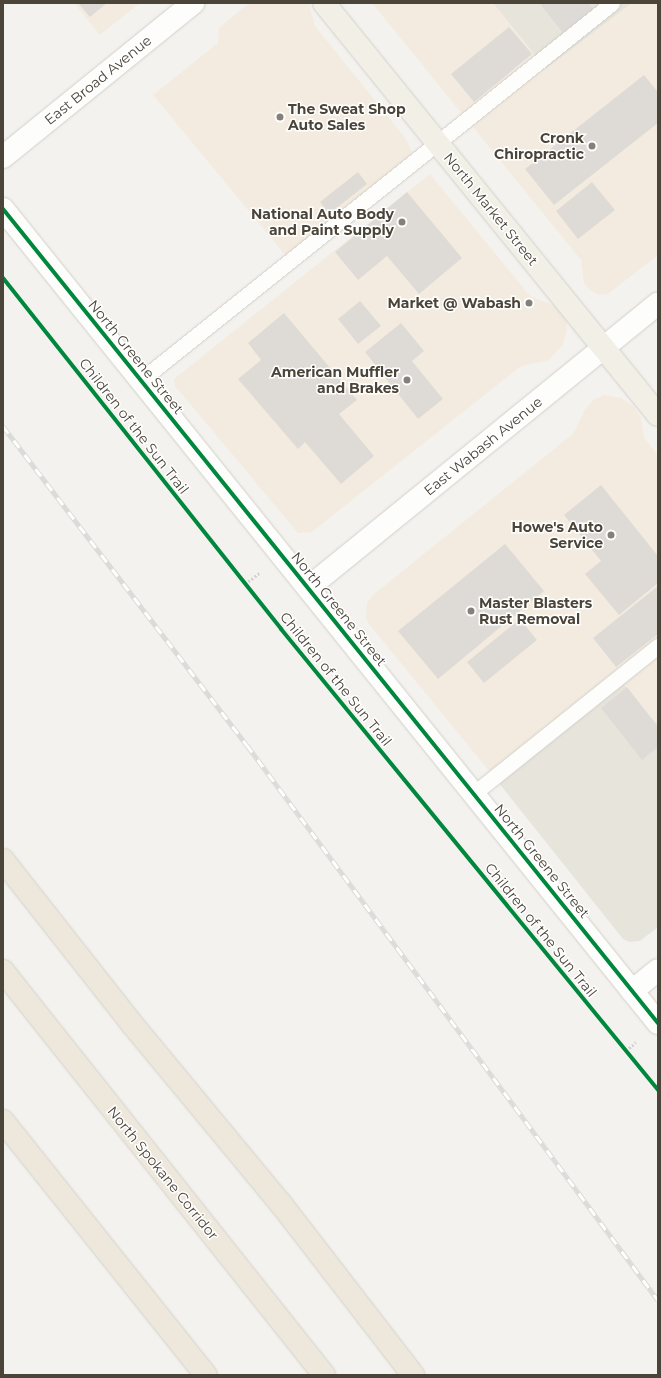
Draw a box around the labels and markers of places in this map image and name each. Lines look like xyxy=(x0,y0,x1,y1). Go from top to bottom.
place label: The Sweat Shop Auto Sales xyxy=(288,101,406,134)
marker: The Sweat Shop Auto Sales xyxy=(275,112,285,122)
place label: Cronk Chiropractic xyxy=(494,130,584,162)
marker: Cronk Chiropractic xyxy=(587,141,597,151)
place label: National Auto Body and Paint Supply xyxy=(251,206,394,238)
marker: National Auto Body and Paint Supply xyxy=(397,217,407,227)
place label: Market @ Wabash xyxy=(387,295,521,311)
marker: Market @ Wabash xyxy=(524,298,534,308)
place label: American Muffler and Brakes xyxy=(271,364,399,396)
marker: American Muffler and Brakes xyxy=(402,375,412,385)
place label: Howe's Auto Service xyxy=(511,519,603,552)
marker: Howe's Auto Service xyxy=(606,530,616,540)
place label: Master Blasters Rust Removal xyxy=(479,595,592,628)
marker: Master Blasters Rust Removal xyxy=(466,606,476,616)

